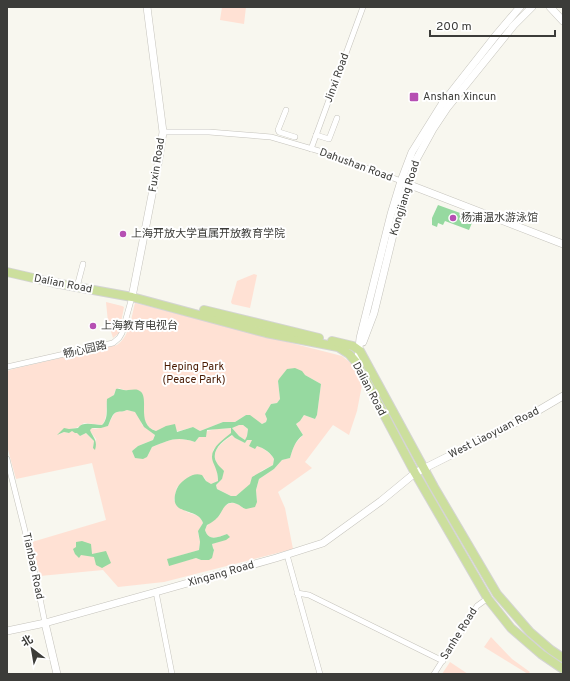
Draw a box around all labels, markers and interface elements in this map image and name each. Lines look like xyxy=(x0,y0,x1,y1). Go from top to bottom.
scale bar xyxy=(430,12,555,38)
text: 200 m xyxy=(436,19,472,35)
street label: Jinxi Road xyxy=(322,51,352,105)
place label: Anshan Xincun xyxy=(423,90,496,104)
marker: Anshan Xincun xyxy=(408,91,420,103)
street label: Fuxin Road xyxy=(146,137,168,193)
street label: Dahushan Road xyxy=(317,145,395,185)
street label: Kongjiang Road xyxy=(387,159,423,237)
place label: 杨浦温水游泳馆 xyxy=(461,211,538,225)
marker: 杨浦温水游泳馆 xyxy=(448,213,458,223)
place label: 上海开放大学直属开放教育学院 xyxy=(131,227,285,241)
marker: 上海开放大学直属开放教育学院 xyxy=(118,229,128,239)
street label: Dalian Road xyxy=(33,272,93,296)
place label: 上海教育电视台 xyxy=(101,319,178,333)
marker: 上海教育电视台 xyxy=(88,321,98,331)
street label: 畅心园路 xyxy=(62,338,108,362)
park label: Heping Park (Peace Park) xyxy=(162,360,226,387)
street label: Dalian Road xyxy=(349,360,389,418)
street label: West Liaoyuan Road xyxy=(446,404,542,462)
street label: Tianbao Road xyxy=(19,531,47,601)
street label: Xingang Road xyxy=(186,558,256,590)
street label: Sanhe Road xyxy=(437,605,481,663)
north arrow xyxy=(12,629,52,669)
text: 北 xyxy=(19,632,36,650)

